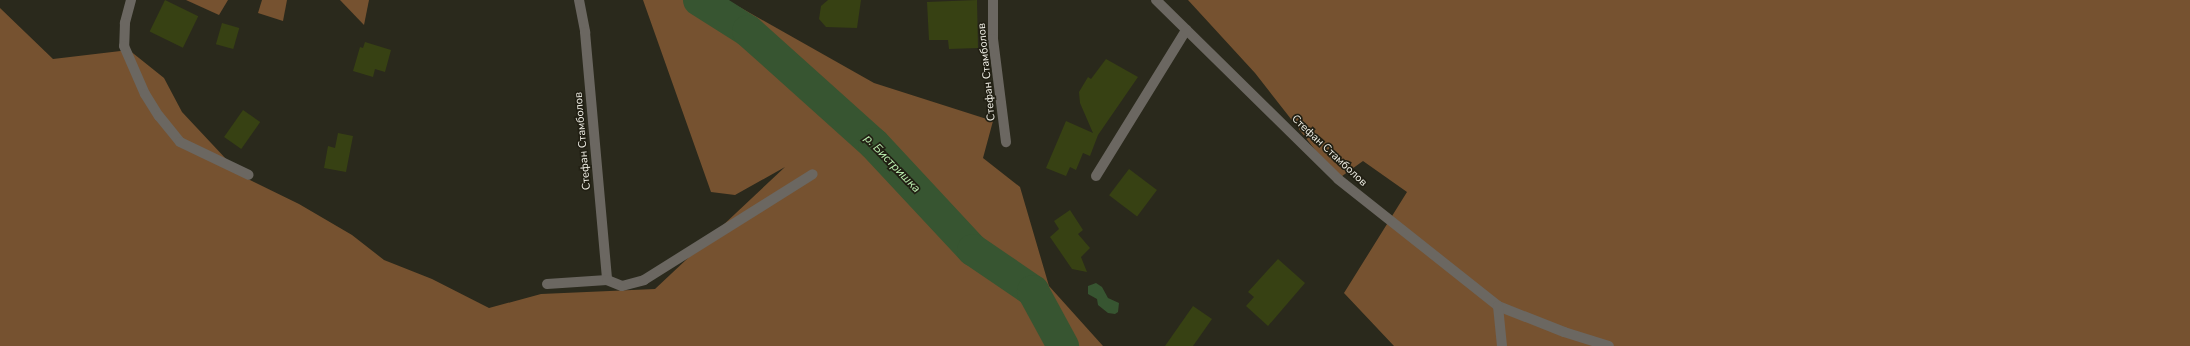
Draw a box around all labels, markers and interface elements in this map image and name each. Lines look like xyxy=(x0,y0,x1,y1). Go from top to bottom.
street label: Стефан Стамболов xyxy=(975,22,999,122)
street label: Стефан Стамболов xyxy=(572,91,594,191)
street label: Стефан Стамболов xyxy=(1288,113,1370,189)
water label: р. Бистришка xyxy=(861,132,923,196)

